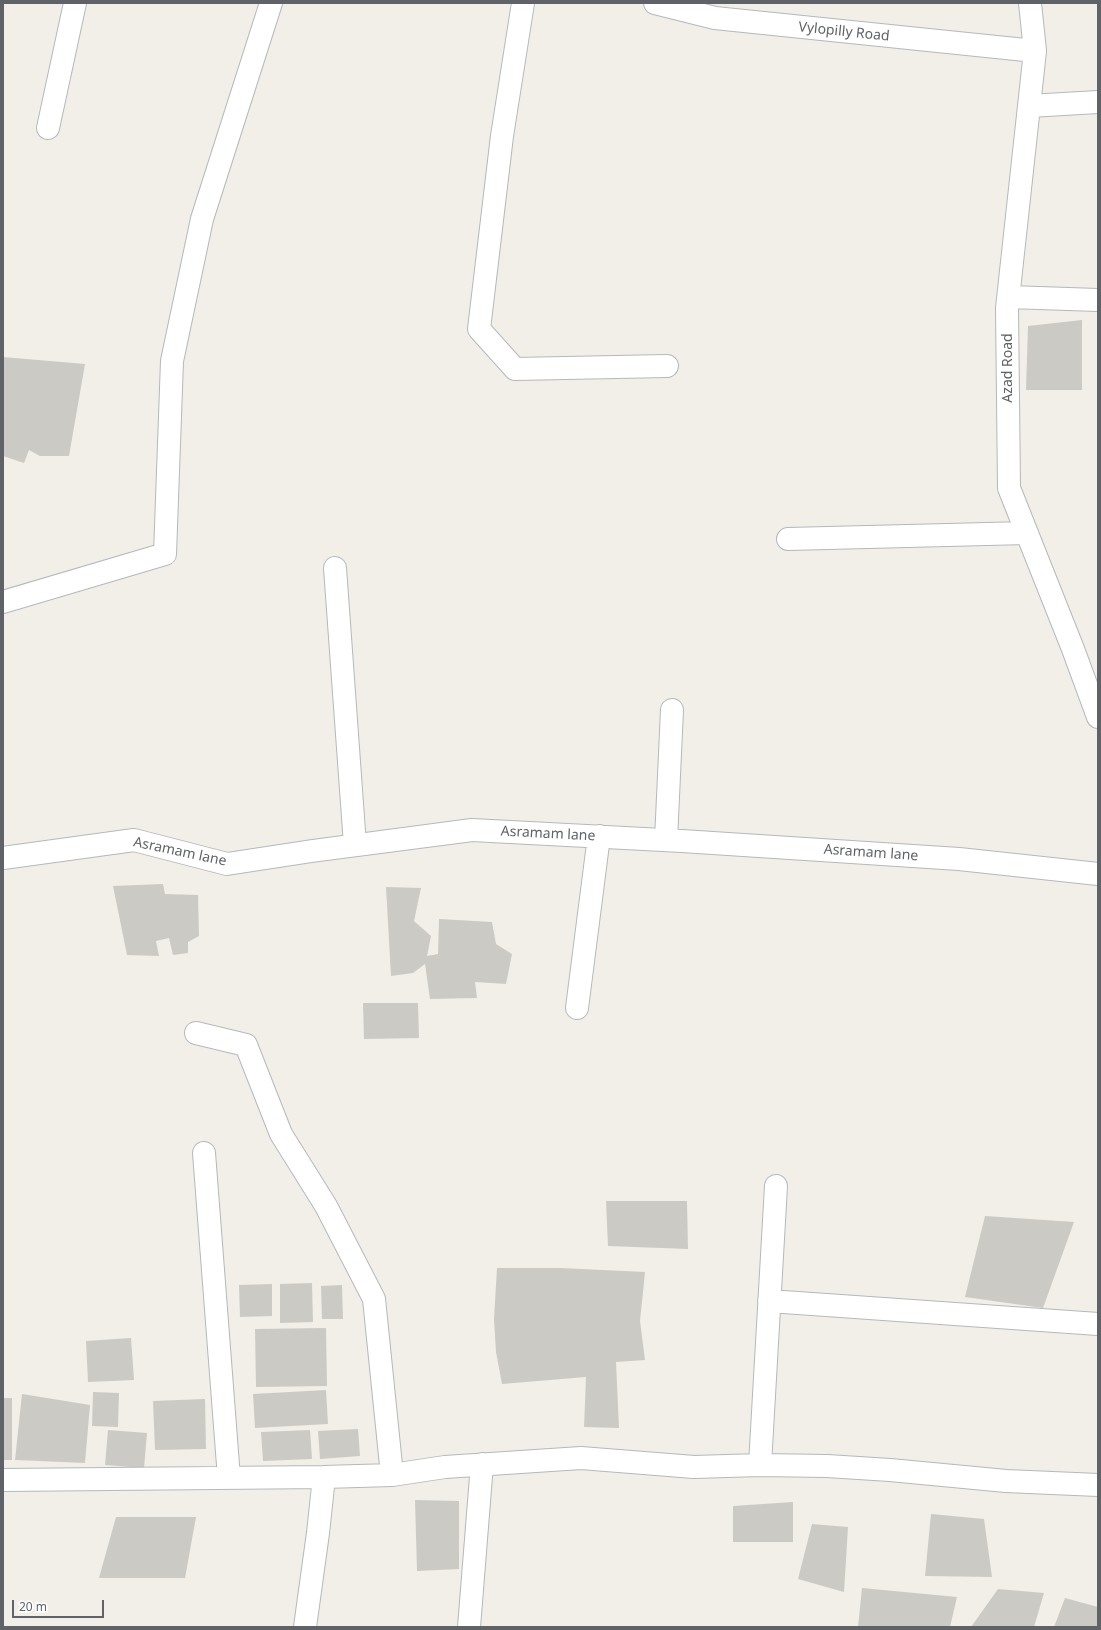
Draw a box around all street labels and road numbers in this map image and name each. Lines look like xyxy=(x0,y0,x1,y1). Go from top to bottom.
street label: Vylopilly Road xyxy=(798,19,890,45)
street label: Azad Road xyxy=(1000,333,1016,403)
street label: Asramam lane xyxy=(500,823,596,845)
street label: Asramam lane xyxy=(132,834,228,870)
street label: Asramam lane xyxy=(823,841,919,865)

